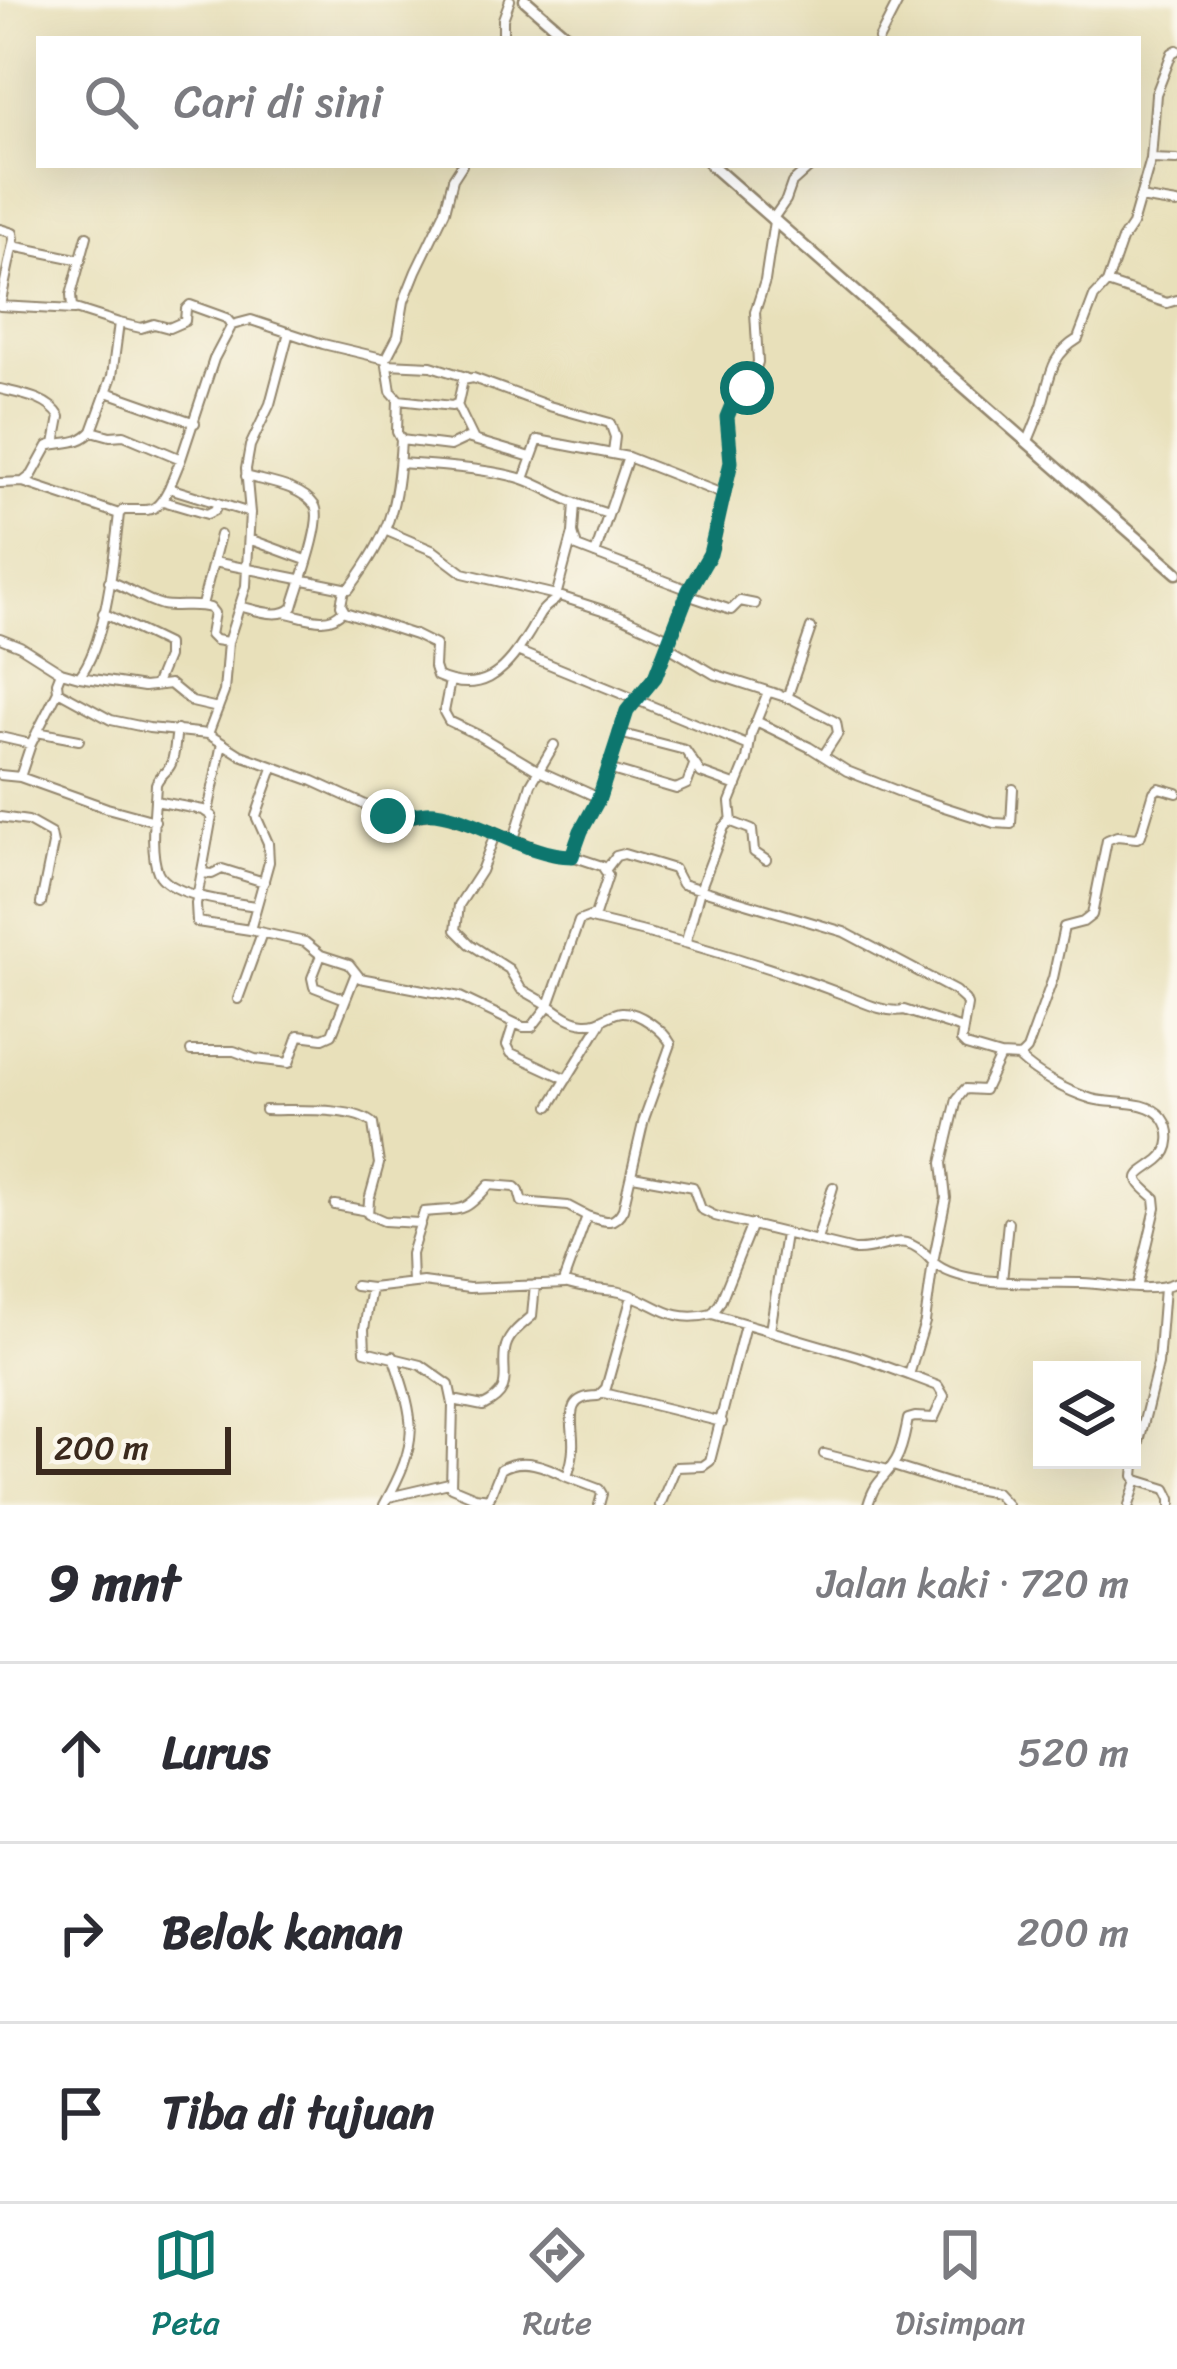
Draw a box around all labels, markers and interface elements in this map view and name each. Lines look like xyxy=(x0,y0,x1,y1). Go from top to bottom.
search box xyxy=(36,36,1141,168)
text: Cari di sini xyxy=(174,62,383,142)
icon: search xyxy=(78,69,144,135)
route start xyxy=(720,361,774,415)
route end xyxy=(361,789,415,843)
map controls xyxy=(1033,1361,1141,1469)
button: layers xyxy=(1033,1361,1141,1469)
text: 200 m xyxy=(54,1419,149,1477)
scale bar xyxy=(36,1421,231,1474)
text: 9 mnt xyxy=(48,1538,180,1628)
text: Jalan kaki · 720 m xyxy=(817,1549,1129,1618)
text: Lurus xyxy=(162,1713,270,1793)
text: 520 m xyxy=(1018,1718,1129,1787)
icon: ahead xyxy=(48,1720,114,1786)
text: Belok kanan xyxy=(162,1893,402,1973)
text: 200 m xyxy=(1017,1898,1129,1967)
icon: right xyxy=(48,1900,114,1966)
text: Tiba di tujuan xyxy=(162,2073,434,2153)
icon: arrive xyxy=(48,2080,114,2146)
tab: Peta xyxy=(152,2222,220,2352)
tab: Rute xyxy=(523,2222,592,2352)
tab: Disimpan xyxy=(895,2222,1025,2352)

